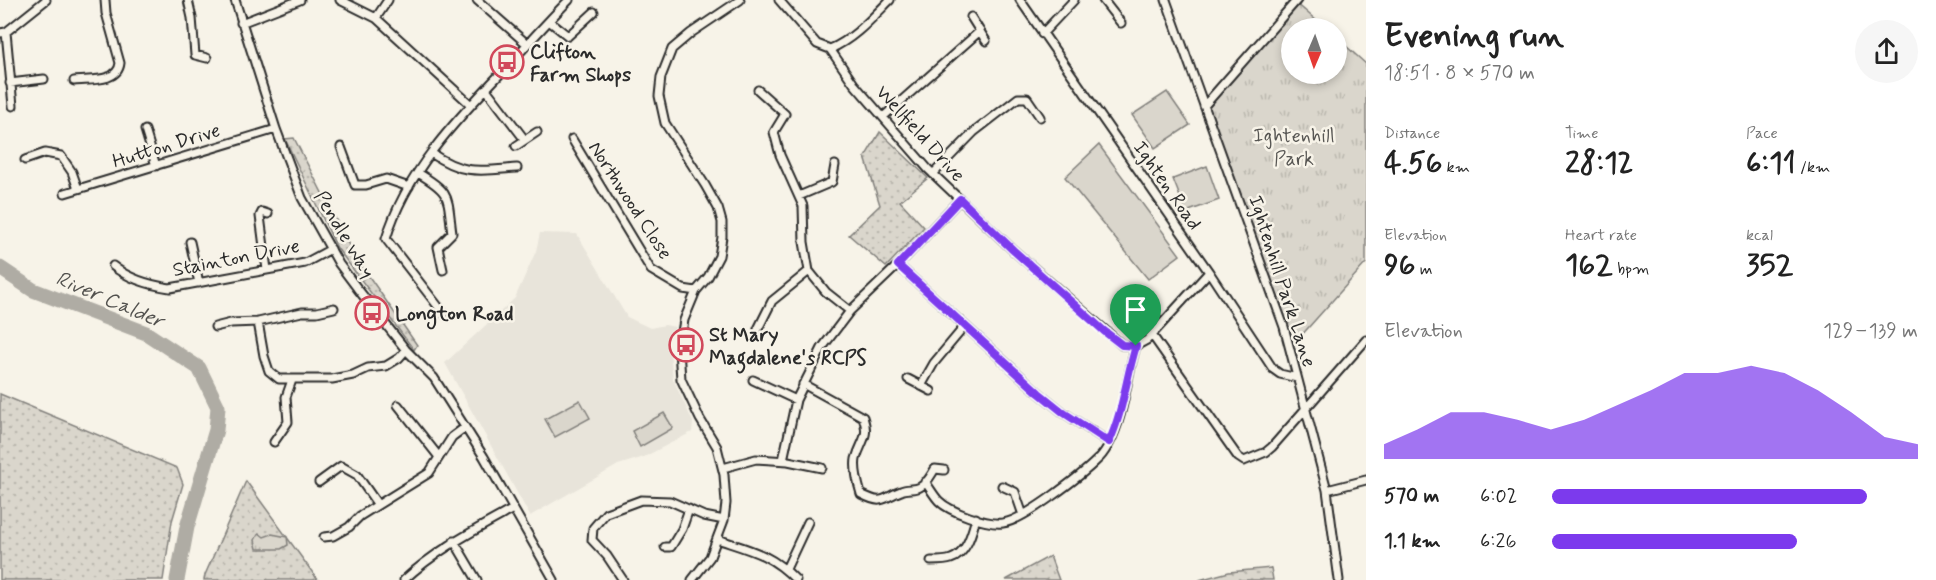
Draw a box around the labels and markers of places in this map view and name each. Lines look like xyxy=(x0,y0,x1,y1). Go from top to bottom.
place label: Clifton Farm Shops xyxy=(530,39,631,89)
bus stop icon: Clifton Farm Shops xyxy=(489,44,525,80)
pin xyxy=(1110,284,1161,346)
bus stop icon: Longton Road xyxy=(354,295,390,331)
place label: Longton Road xyxy=(395,301,513,330)
place label: St Mary Magdalene's RCPS xyxy=(709,322,867,374)
bus stop icon: St Mary Magdalene's RCPS xyxy=(668,327,704,363)

